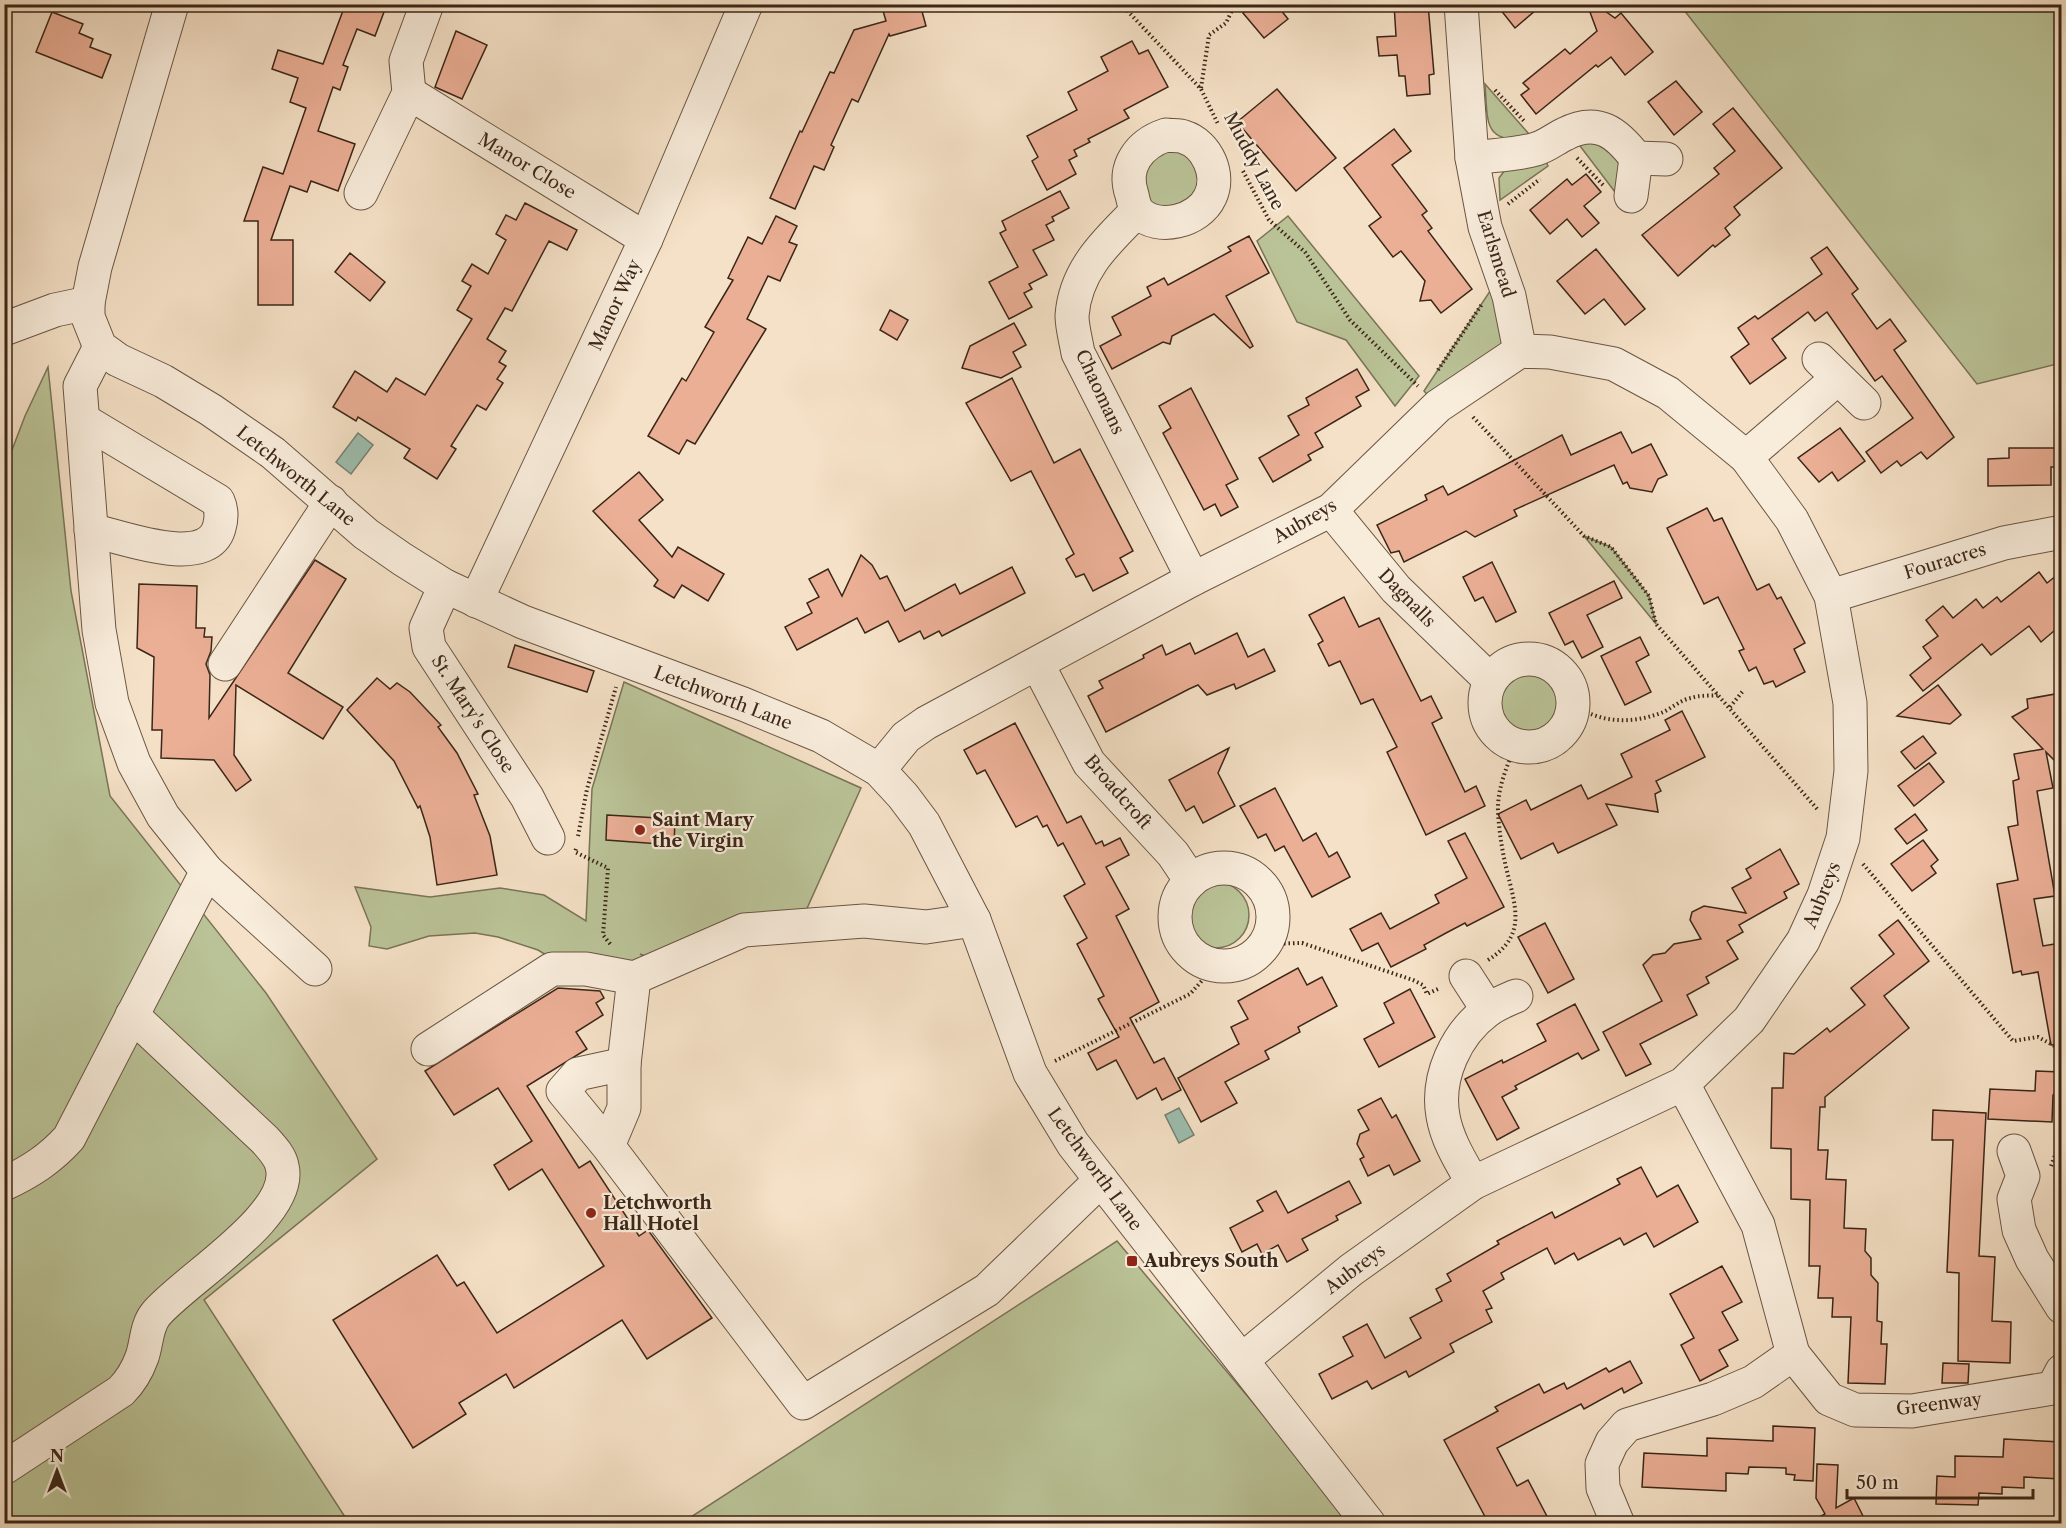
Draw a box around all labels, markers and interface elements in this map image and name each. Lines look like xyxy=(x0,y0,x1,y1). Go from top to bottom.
street label: Muddy Lane xyxy=(1219,108,1289,214)
street label: Manor Close xyxy=(474,128,580,204)
street label: Earlsmead xyxy=(1472,208,1520,300)
street label: Manor Way xyxy=(584,255,646,354)
street label: Chaomans xyxy=(1071,346,1129,438)
street label: Letchworth Lane xyxy=(232,421,360,531)
street label: Aubreys xyxy=(1268,494,1341,548)
street label: Fouracres xyxy=(1901,538,1989,584)
street label: Dagnalls xyxy=(1374,564,1440,632)
street label: St. Mary's Close xyxy=(427,651,519,777)
street label: Letchworth Lane xyxy=(651,661,795,735)
street label: Broadcroft xyxy=(1080,750,1157,834)
place label: Saint Mary the Virgin xyxy=(652,809,754,852)
marker: Saint Mary the Virgin xyxy=(633,823,647,837)
street label: Aubreys xyxy=(1798,859,1845,932)
street label: Letchworth Lane xyxy=(1043,1103,1147,1235)
place label: Letchworth Hall Hotel xyxy=(603,1192,712,1235)
marker: Letchworth Hall Hotel xyxy=(584,1206,598,1220)
street label: Aubreys xyxy=(1320,1239,1389,1299)
place label: Aubreys South xyxy=(1143,1250,1279,1272)
marker: Aubreys South xyxy=(1125,1254,1139,1268)
street label: Greenway xyxy=(1895,1388,1984,1420)
north arrow xyxy=(27,1441,87,1501)
text: N xyxy=(50,1446,64,1466)
scale bar xyxy=(1847,1462,2033,1500)
text: 50 m xyxy=(1856,1472,1899,1494)

